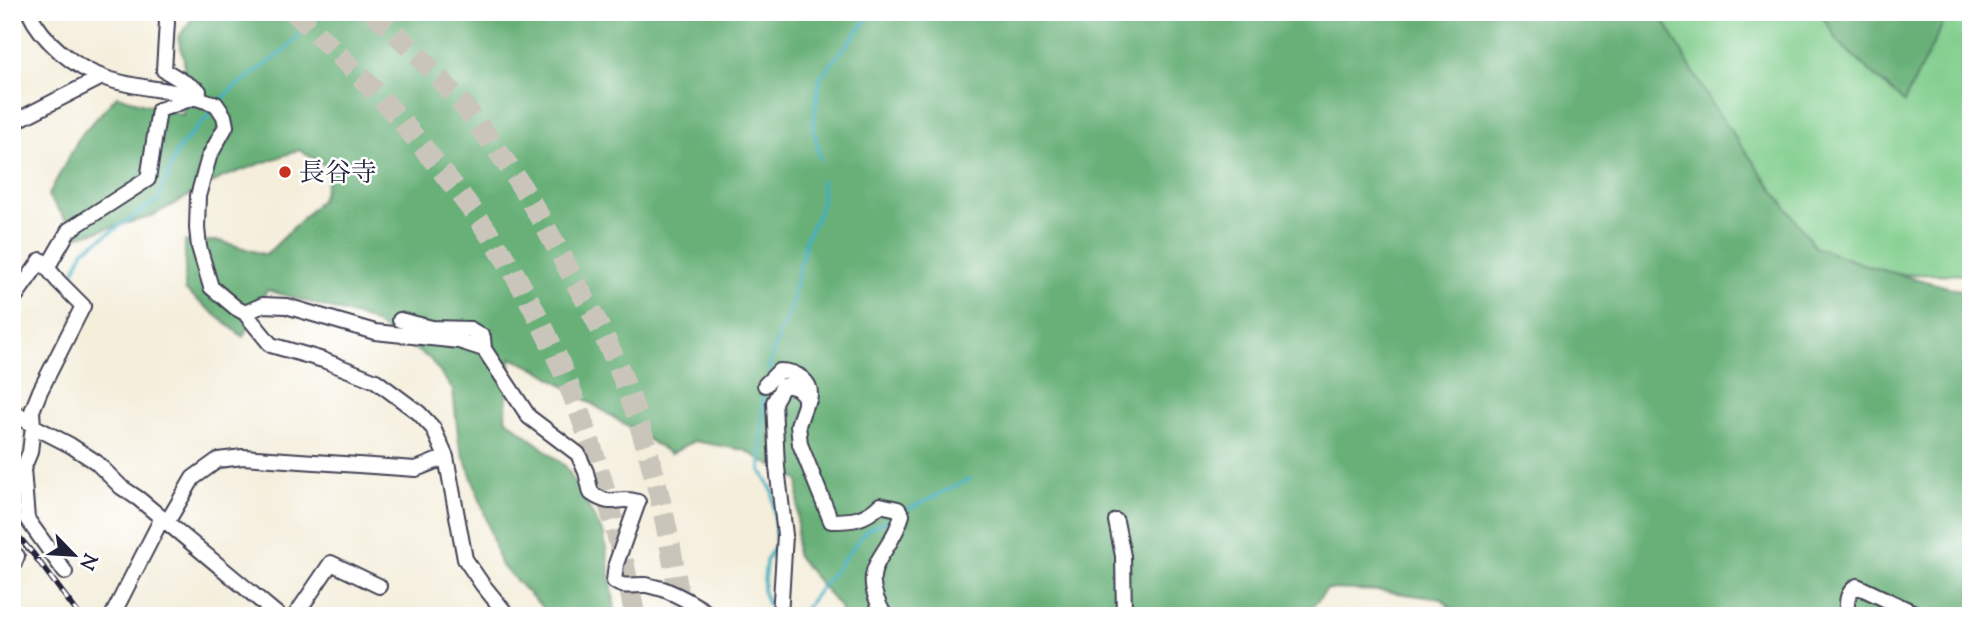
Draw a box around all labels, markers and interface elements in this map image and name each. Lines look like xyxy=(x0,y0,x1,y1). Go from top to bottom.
place label: 長谷寺 xyxy=(299,156,377,193)
marker: 長谷寺 xyxy=(277,164,293,180)
north arrow xyxy=(38,520,108,590)
text: N xyxy=(72,549,103,574)

